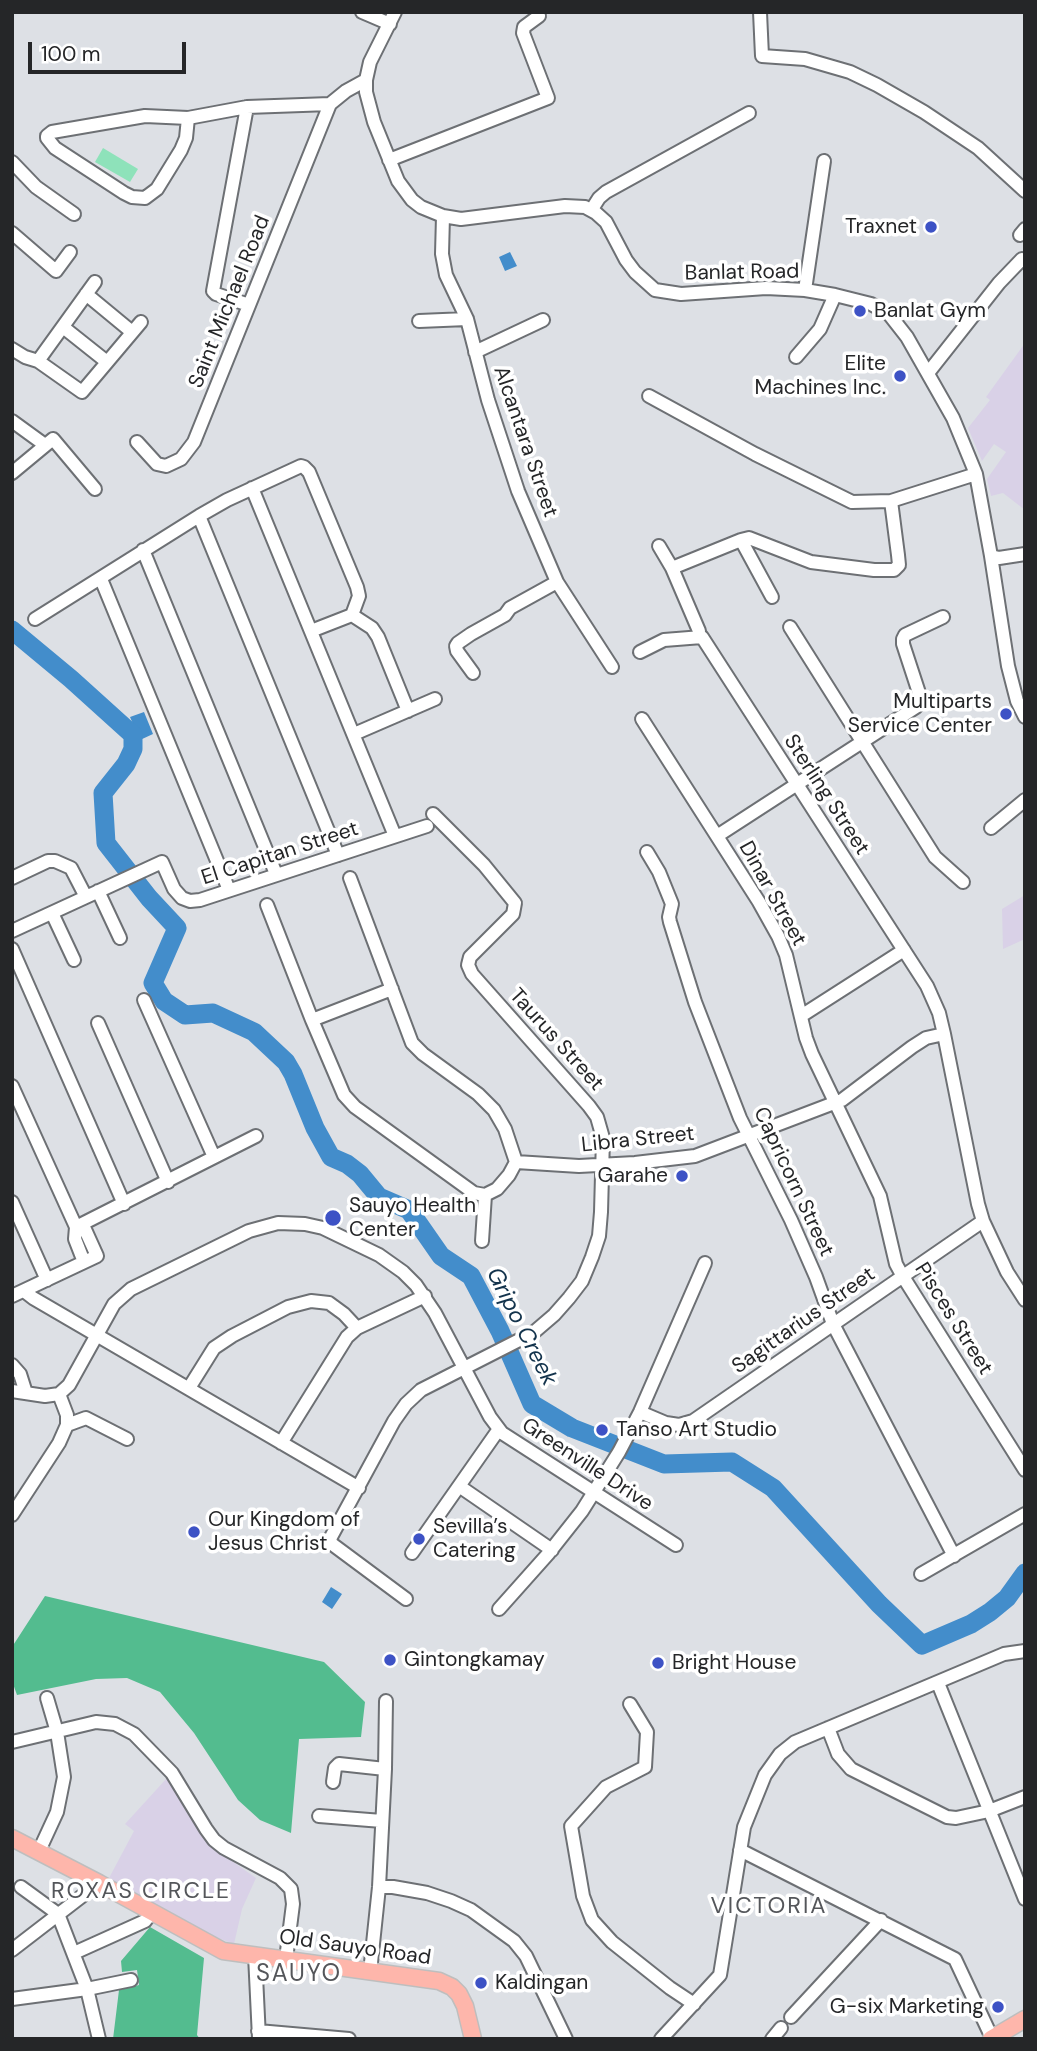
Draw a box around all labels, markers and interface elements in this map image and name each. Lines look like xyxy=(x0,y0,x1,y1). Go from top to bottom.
scale bar xyxy=(32,28,189,72)
text: 100 m xyxy=(41,40,101,68)
street label: Saint Michael Road xyxy=(184,212,276,392)
place label: Traxnet xyxy=(845,214,917,240)
marker: Traxnet xyxy=(923,219,939,235)
street label: Banlat Road xyxy=(684,259,800,287)
place label: Banlat Gym xyxy=(874,298,986,324)
marker: Banlat Gym xyxy=(852,303,868,319)
place label: Elite Machines Inc. xyxy=(755,351,886,401)
street label: Alcantara Street xyxy=(487,363,563,521)
marker: Elite Machines Inc. xyxy=(892,368,908,384)
place label: Multiparts Service Center xyxy=(848,689,992,739)
marker: Multiparts Service Center xyxy=(998,706,1014,722)
street label: Sterling Street xyxy=(778,730,874,860)
street label: El Capitan Street xyxy=(198,817,362,891)
street label: Dinar Street xyxy=(733,837,811,951)
street label: Taurus Street xyxy=(503,984,609,1096)
street label: Capricorn Street xyxy=(747,1103,839,1261)
street label: Libra Street xyxy=(580,1122,696,1158)
place label: Garahe xyxy=(597,1163,668,1189)
marker: Garahe xyxy=(674,1168,690,1184)
place label: Sauyo Health Center xyxy=(349,1193,476,1243)
marker: Sauyo Health Center xyxy=(323,1208,343,1228)
street label: Pisces Street xyxy=(909,1258,997,1380)
street label: Sagittarius Street xyxy=(728,1262,880,1380)
water label: Gripo Creek xyxy=(479,1263,563,1391)
street label: Greenville Drive xyxy=(517,1413,657,1517)
place label: Tanso Art Studio xyxy=(616,1417,777,1443)
marker: Tanso Art Studio xyxy=(594,1422,610,1438)
place label: Our Kingdom of Jesus Christ xyxy=(208,1507,360,1557)
place label: Sevilla’s Catering xyxy=(433,1514,516,1564)
marker: Our Kingdom of Jesus Christ xyxy=(186,1524,202,1540)
marker: Sevilla’s Catering xyxy=(411,1531,427,1547)
place label: Gintongkamay xyxy=(404,1647,545,1673)
place label: Bright House xyxy=(672,1650,796,1676)
marker: Gintongkamay xyxy=(382,1652,398,1668)
marker: Bright House xyxy=(650,1655,666,1671)
district label: ROXAS CIRCLE xyxy=(52,1878,230,1906)
district label: VICTORIA xyxy=(711,1893,827,1921)
street label: Old Sauyo Road xyxy=(278,1925,432,1971)
district label: SAUYO xyxy=(257,1961,341,1989)
place label: Kaldingan xyxy=(495,1970,588,1996)
marker: Kaldingan xyxy=(473,1975,489,1991)
place label: G-six Marketing xyxy=(830,1994,984,2020)
marker: G-six Marketing xyxy=(990,1999,1006,2015)

